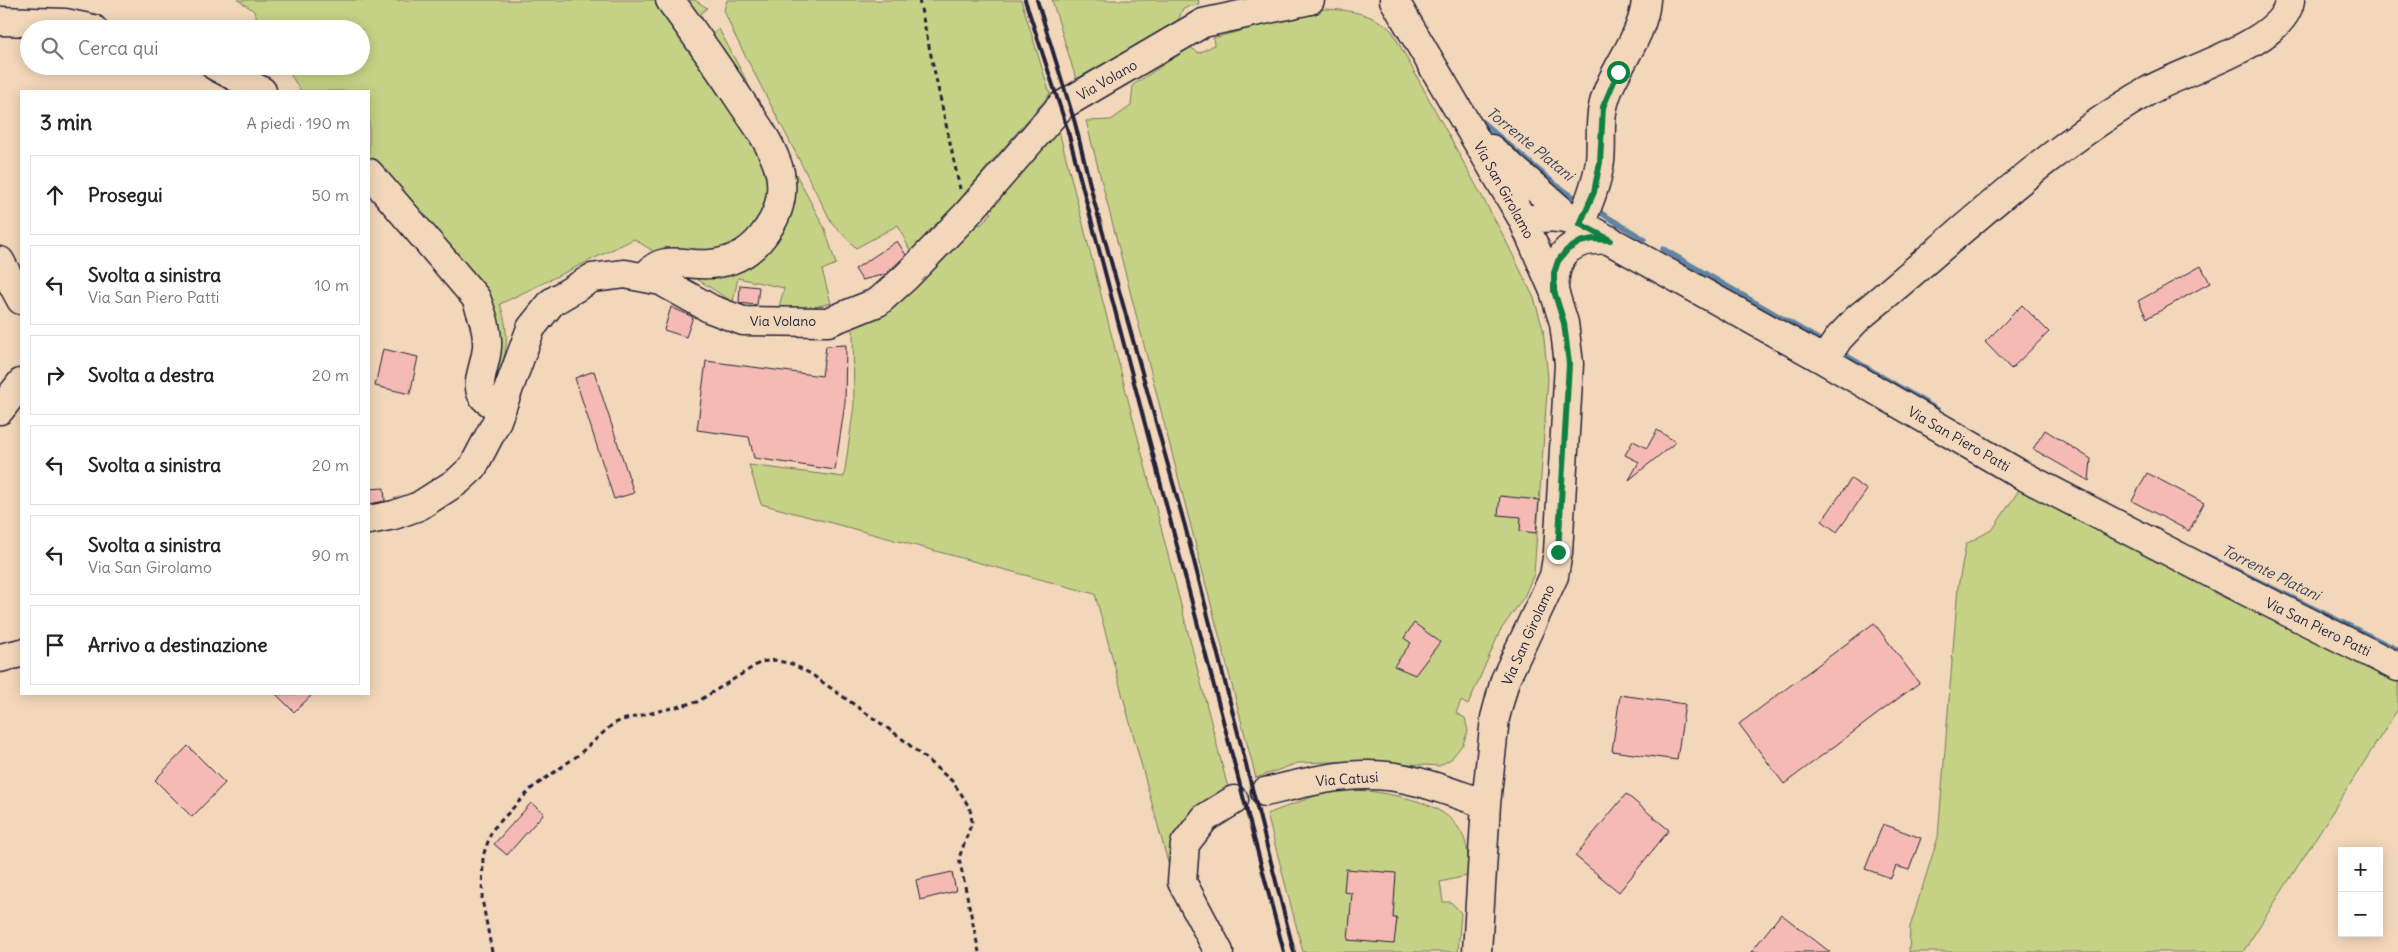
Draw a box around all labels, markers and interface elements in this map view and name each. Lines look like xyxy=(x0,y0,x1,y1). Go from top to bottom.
search box xyxy=(20,20,370,75)
icon: search xyxy=(38,34,66,62)
text: Cerca qui xyxy=(78,36,159,60)
street label: Via Volano xyxy=(1074,56,1140,104)
route start xyxy=(1607,61,1630,84)
water label: Torrente Platani xyxy=(1483,103,1579,186)
text: 3 min xyxy=(40,109,92,136)
text: A piedi · 190 m xyxy=(247,113,350,133)
street label: Via San Girolamo xyxy=(1470,138,1538,242)
icon: ahead xyxy=(41,181,69,209)
text: Prosegui xyxy=(88,183,163,207)
text: 50 m xyxy=(311,185,349,205)
text: Svolta a sinistra xyxy=(88,263,221,287)
icon: left xyxy=(41,271,69,299)
text: 10 m xyxy=(314,275,349,295)
text: Via San Piero Patti xyxy=(88,287,219,307)
street label: Via Volano xyxy=(750,312,816,330)
icon: right xyxy=(41,361,69,389)
text: Svolta a destra xyxy=(88,363,214,387)
text: 20 m xyxy=(312,365,349,385)
street label: Via San Piero Patti xyxy=(1905,402,2013,476)
icon: left xyxy=(41,451,69,479)
text: Svolta a sinistra xyxy=(88,453,221,477)
text: 20 m xyxy=(312,455,349,475)
text: Svolta a sinistra xyxy=(88,533,221,557)
icon: left xyxy=(41,541,69,569)
route end xyxy=(1547,541,1570,564)
water label: Torrente Platani xyxy=(2219,541,2325,605)
text: 90 m xyxy=(311,545,349,565)
text: Via San Girolamo xyxy=(88,557,212,577)
street label: Via San Girolamo xyxy=(1498,582,1558,688)
street label: Via San Piero Patti xyxy=(2262,594,2374,660)
icon: arrive xyxy=(41,631,69,659)
text: Arrivo a destinazione xyxy=(88,633,267,657)
street label: Via Catusi xyxy=(1315,768,1379,790)
map controls xyxy=(2338,847,2383,937)
button: + xyxy=(2338,847,2383,892)
button: − xyxy=(2338,892,2383,937)

